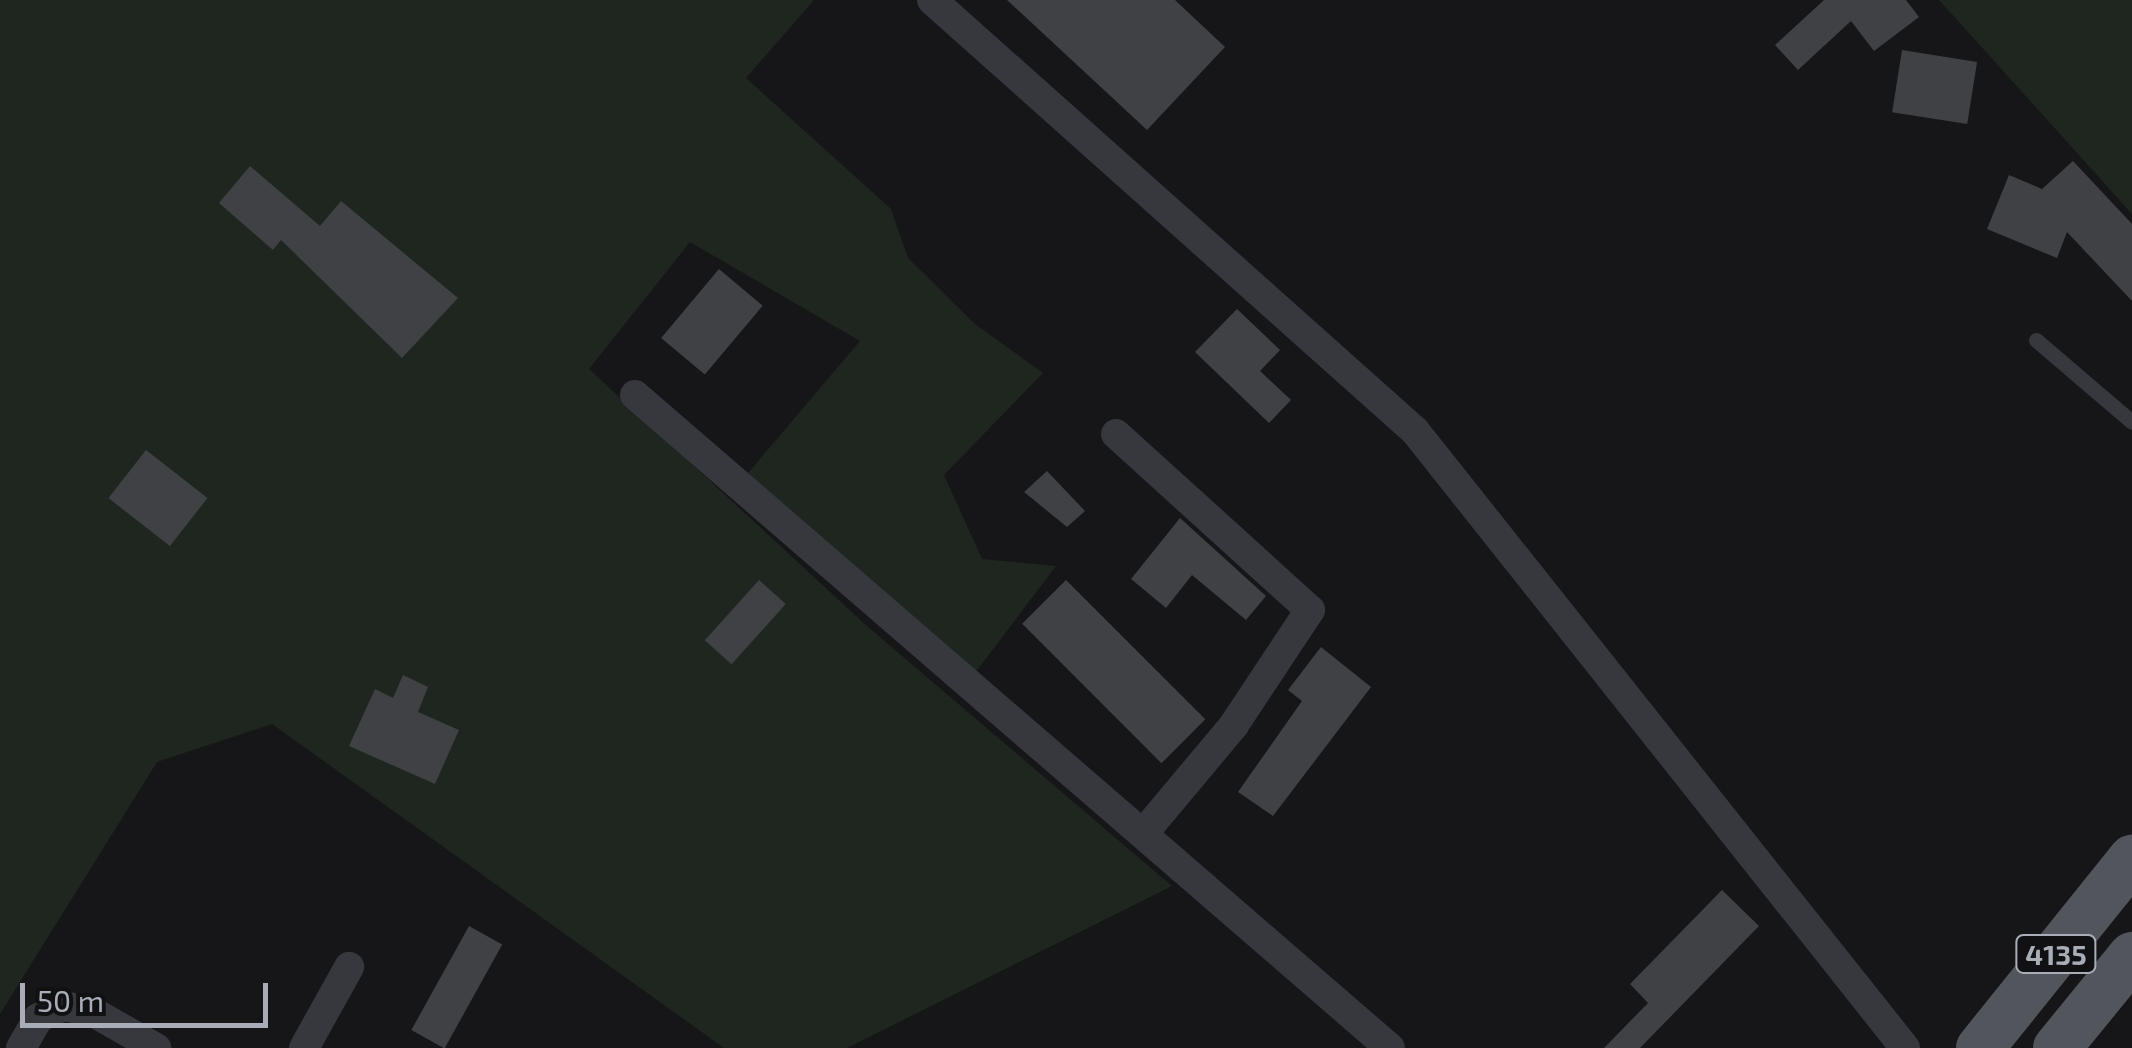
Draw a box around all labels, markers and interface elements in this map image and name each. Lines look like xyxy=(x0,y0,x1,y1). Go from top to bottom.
road number: 4135 xyxy=(2014,931,2098,977)
scale bar xyxy=(25,963,272,1025)
text: 50 m xyxy=(37,982,104,1018)

